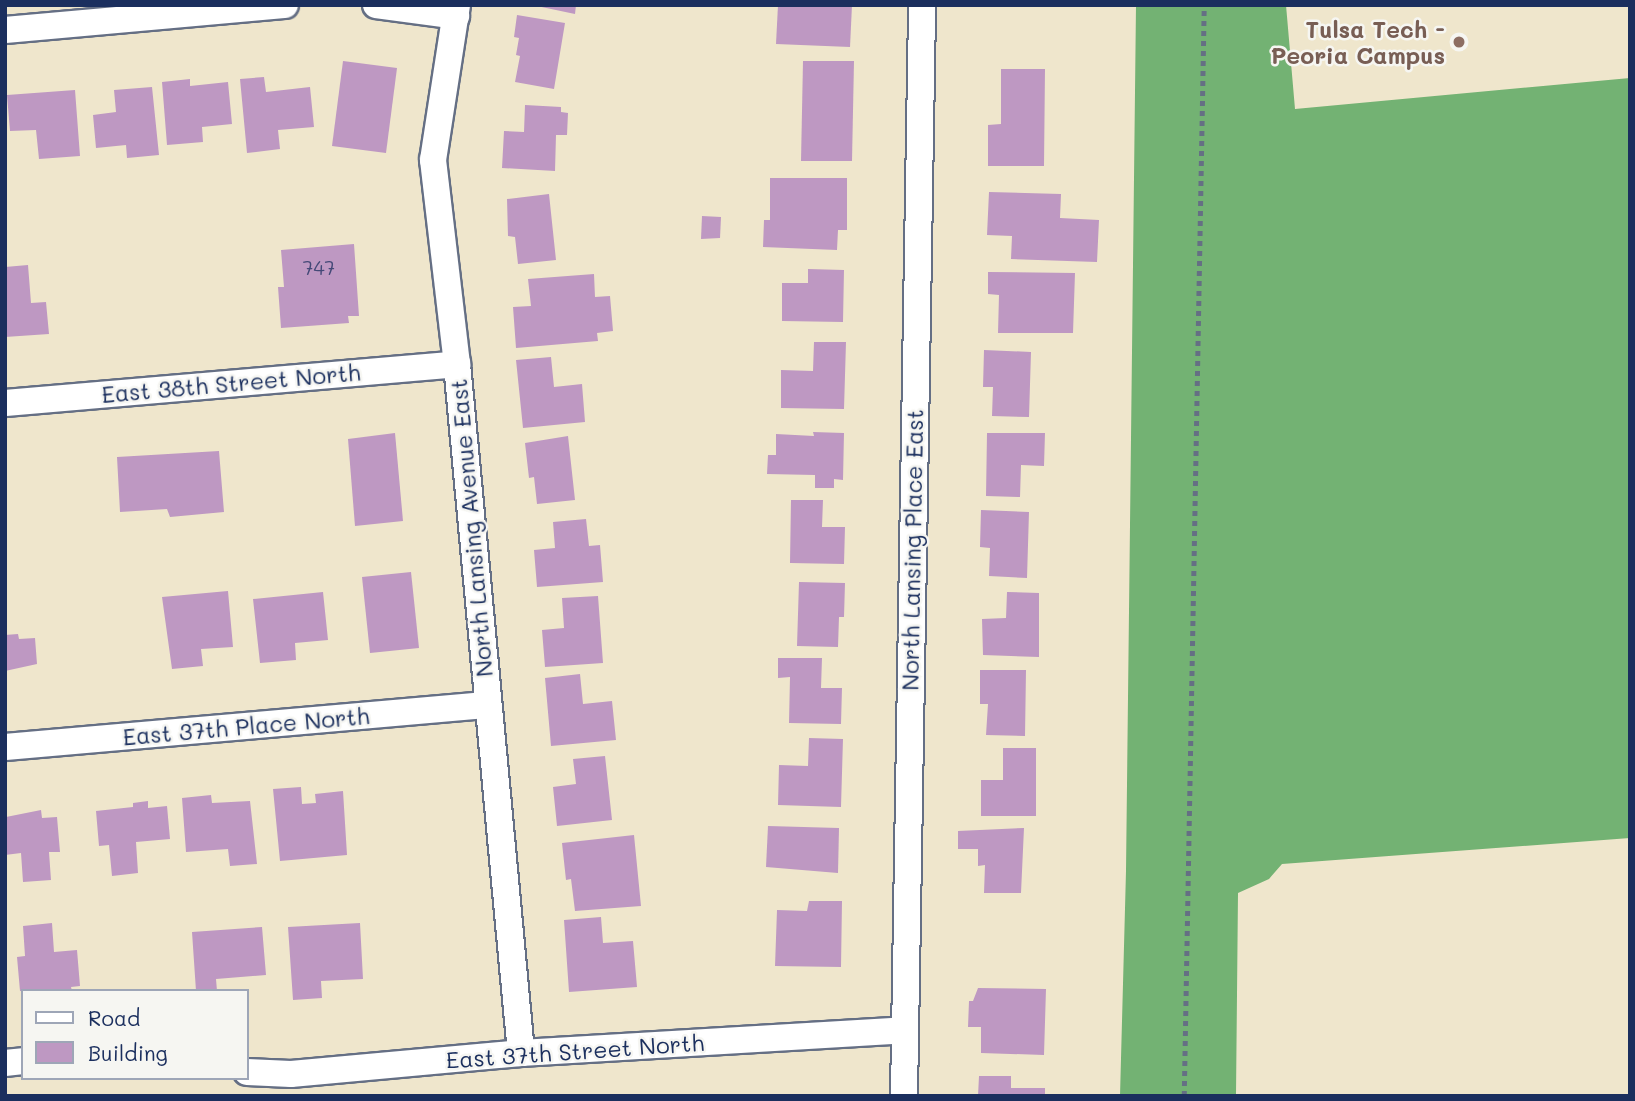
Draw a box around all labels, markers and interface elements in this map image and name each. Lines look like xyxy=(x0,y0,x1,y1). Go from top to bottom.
place label: Tulsa Tech - Peoria Campus xyxy=(1271,15,1445,69)
marker: Tulsa Tech - Peoria Campus xyxy=(1451,34,1467,50)
house number: 747 xyxy=(303,257,335,279)
street label: East 38th Street North xyxy=(100,358,362,408)
street label: North Lansing Avenue East xyxy=(444,378,498,678)
street label: North Lansing Place East xyxy=(896,409,928,691)
street label: East 37th Place North xyxy=(122,701,370,751)
legend xyxy=(21,989,248,1080)
text: Road xyxy=(88,1004,140,1031)
street label: East 37th Street North xyxy=(445,1028,705,1074)
text: Building xyxy=(88,1039,168,1066)

